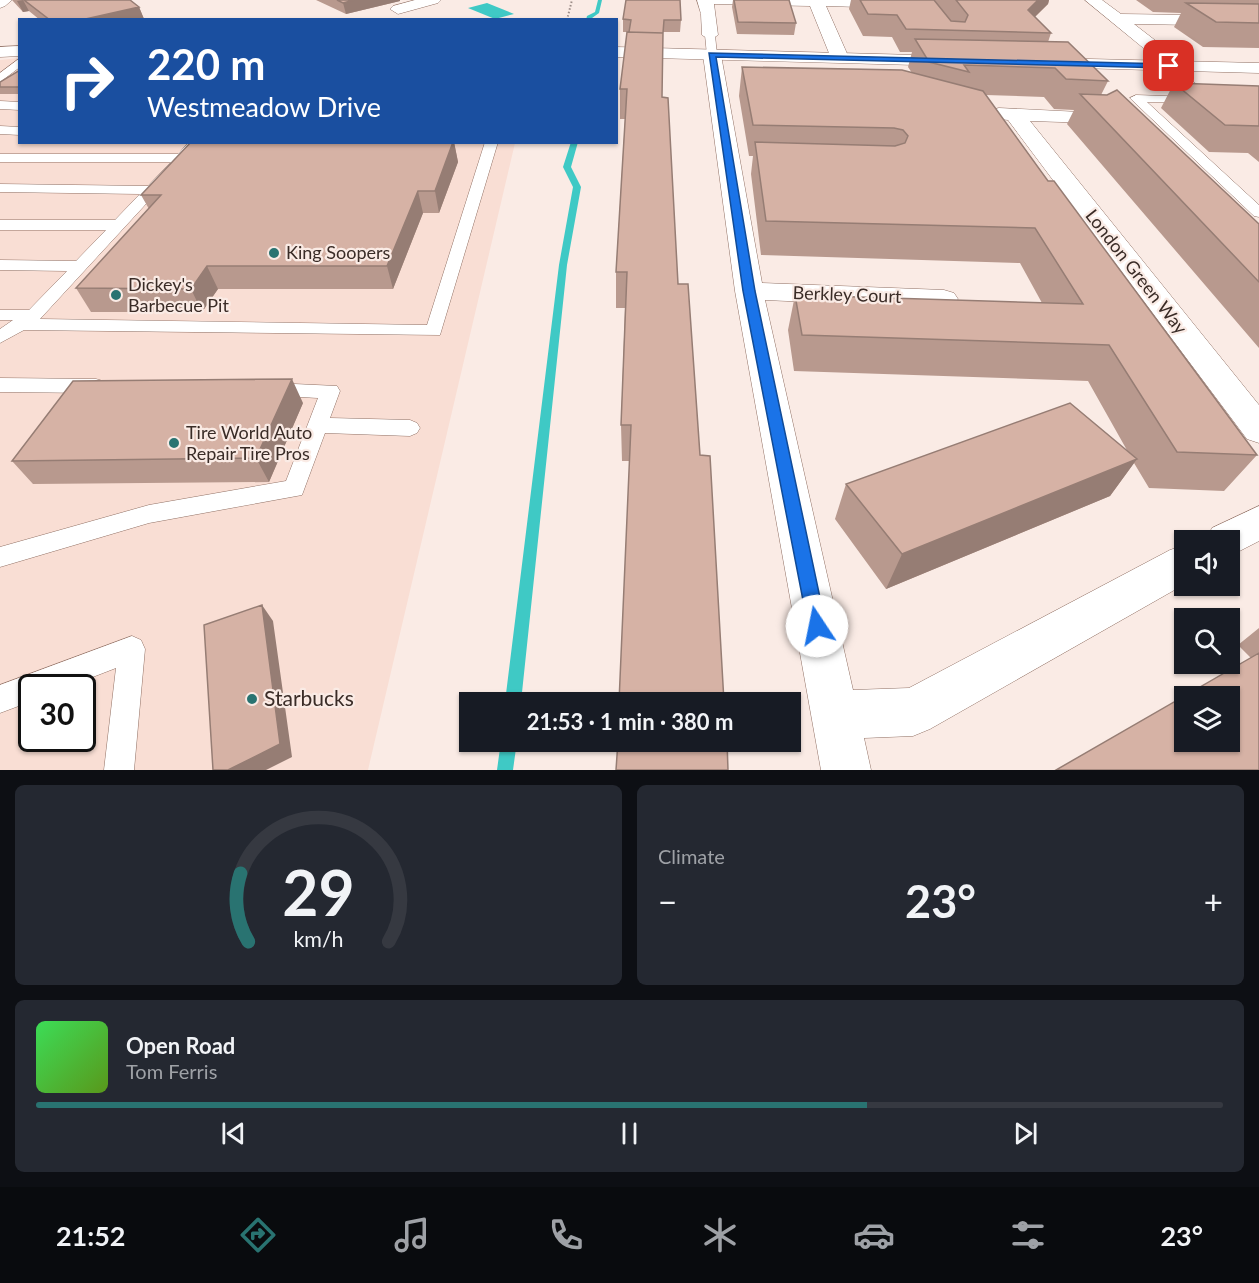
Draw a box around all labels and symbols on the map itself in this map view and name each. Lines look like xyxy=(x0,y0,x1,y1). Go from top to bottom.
pin xyxy=(1143,40,1194,91)
street label: London Green Way xyxy=(1081,205,1193,339)
place label: King Soopers xyxy=(286,241,390,263)
marker: King Soopers xyxy=(267,246,281,260)
place label: Dickey's Barbecue Pit xyxy=(128,273,229,316)
street label: Berkley Court xyxy=(792,281,902,307)
marker: Dickey's Barbecue Pit xyxy=(109,288,123,302)
place label: Tire World Auto Repair Tire Pros xyxy=(186,421,312,464)
marker: Tire World Auto Repair Tire Pros xyxy=(167,436,181,450)
position arrow xyxy=(785,594,849,658)
speed limit sign: 30 xyxy=(18,674,96,752)
place label: Starbucks xyxy=(264,685,354,710)
marker: Starbucks xyxy=(245,692,259,706)

